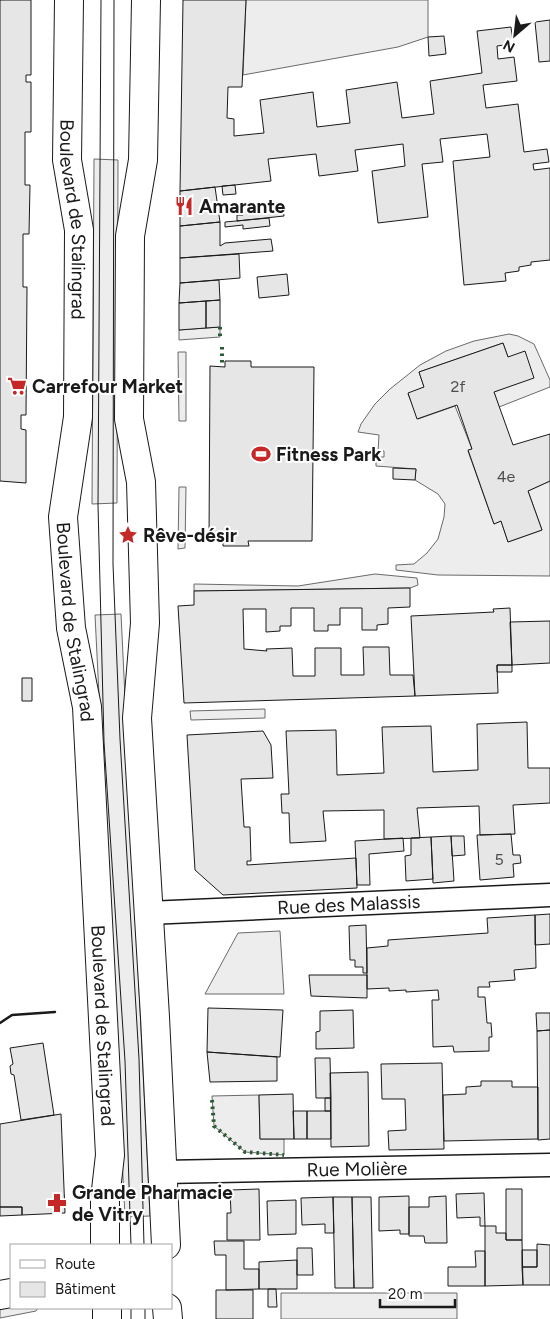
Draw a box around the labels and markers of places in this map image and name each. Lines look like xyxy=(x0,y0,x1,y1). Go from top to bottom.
restaurant icon: Amarante xyxy=(173,195,195,217)
place label: Amarante xyxy=(199,195,286,218)
supermarket icon: Carrefour Market xyxy=(6,375,28,397)
place label: Carrefour Market xyxy=(32,375,183,398)
sports icon: Fitness Park xyxy=(250,443,272,465)
place label: Fitness Park xyxy=(276,443,382,466)
place icon: Rêve-désir xyxy=(117,524,139,546)
place label: Rêve-désir xyxy=(143,524,237,547)
place label: Grande Pharmacie de Vitry xyxy=(72,1181,233,1226)
pharmacy icon: Grande Pharmacie de Vitry xyxy=(46,1192,68,1214)

